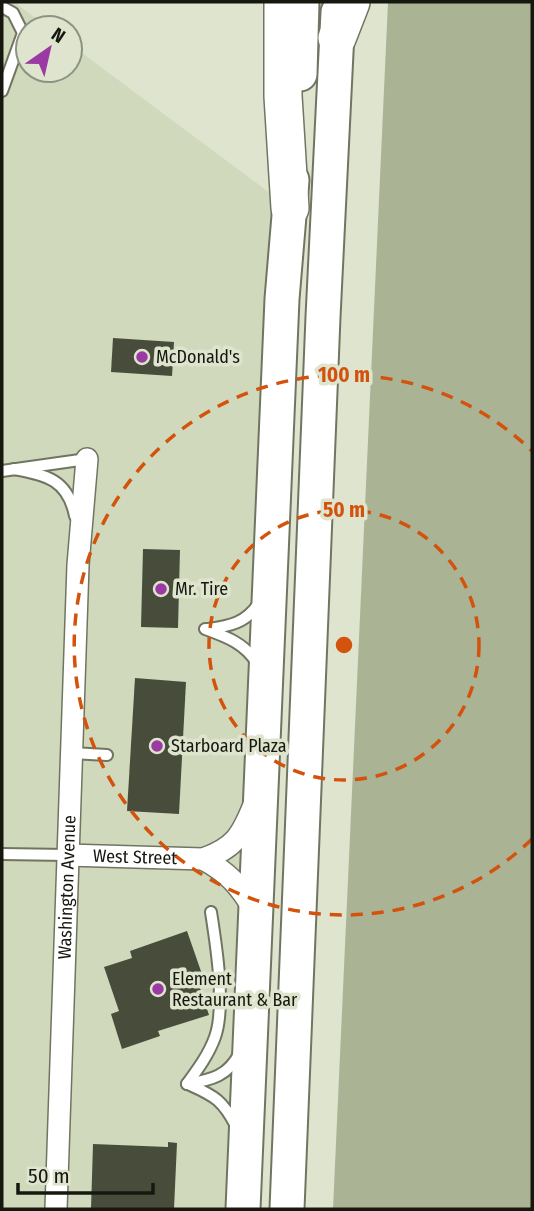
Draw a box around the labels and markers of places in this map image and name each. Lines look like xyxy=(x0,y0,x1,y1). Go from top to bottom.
place label: McDonald's xyxy=(156,346,240,368)
marker: McDonald's xyxy=(134,349,150,365)
place label: Mr. Tire xyxy=(175,578,228,600)
marker: Mr. Tire xyxy=(153,581,169,597)
centre of rings xyxy=(332,633,356,657)
place label: Starboard Plaza xyxy=(171,735,287,757)
marker: Starboard Plaza xyxy=(149,738,165,754)
place label: Element Restaurant & Bar xyxy=(172,968,298,1011)
marker: Element Restaurant & Bar xyxy=(150,981,166,997)

